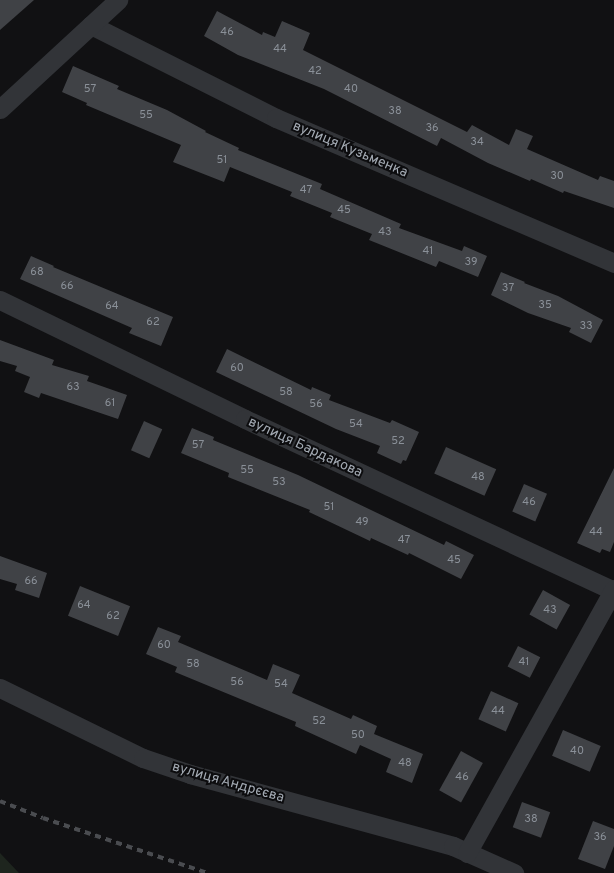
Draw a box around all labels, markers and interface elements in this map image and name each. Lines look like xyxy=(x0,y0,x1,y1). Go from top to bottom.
house number: 46 xyxy=(220,25,234,39)
house number: 44 xyxy=(273,42,287,56)
house number: 42 xyxy=(308,64,322,78)
house number: 57 xyxy=(84,82,96,96)
house number: 40 xyxy=(344,82,358,96)
house number: 38 xyxy=(388,104,402,118)
house number: 55 xyxy=(139,108,153,122)
street label: вулиця Кузьменка xyxy=(290,118,410,182)
house number: 36 xyxy=(425,121,439,135)
house number: 34 xyxy=(470,135,484,149)
house number: 51 xyxy=(217,153,227,167)
house number: 30 xyxy=(550,169,564,183)
house number: 47 xyxy=(300,183,312,197)
house number: 45 xyxy=(337,203,351,217)
house number: 43 xyxy=(378,225,392,239)
house number: 41 xyxy=(423,244,433,258)
house number: 39 xyxy=(465,255,477,269)
house number: 68 xyxy=(30,265,44,279)
house number: 66 xyxy=(60,279,74,293)
house number: 37 xyxy=(502,281,514,295)
house number: 35 xyxy=(538,298,552,312)
house number: 64 xyxy=(105,299,119,313)
house number: 62 xyxy=(146,315,160,329)
house number: 33 xyxy=(579,319,593,333)
house number: 60 xyxy=(230,361,244,375)
house number: 63 xyxy=(66,380,80,394)
house number: 58 xyxy=(279,385,293,399)
house number: 61 xyxy=(105,396,115,410)
house number: 56 xyxy=(309,397,323,411)
street label: вулиця Бардакова xyxy=(245,414,365,482)
house number: 54 xyxy=(349,417,363,431)
house number: 52 xyxy=(391,434,405,448)
house number: 57 xyxy=(192,438,204,452)
house number: 55 xyxy=(240,463,254,477)
house number: 48 xyxy=(471,470,485,484)
house number: 53 xyxy=(272,475,286,489)
house number: 46 xyxy=(522,495,536,509)
house number: 51 xyxy=(324,500,334,514)
house number: 49 xyxy=(355,515,369,529)
house number: 44 xyxy=(589,525,603,539)
house number: 47 xyxy=(398,533,410,547)
house number: 45 xyxy=(447,553,461,567)
house number: 66 xyxy=(24,574,38,588)
house number: 64 xyxy=(77,598,91,612)
house number: 43 xyxy=(543,603,557,617)
house number: 62 xyxy=(106,609,120,623)
house number: 60 xyxy=(157,638,171,652)
house number: 41 xyxy=(519,655,529,669)
house number: 58 xyxy=(186,657,200,671)
house number: 56 xyxy=(230,675,244,689)
house number: 54 xyxy=(274,677,288,691)
house number: 44 xyxy=(491,704,505,718)
house number: 52 xyxy=(312,714,326,728)
house number: 50 xyxy=(351,728,365,742)
house number: 40 xyxy=(570,744,584,758)
house number: 48 xyxy=(398,756,412,770)
street label: вулиця Андрєєва xyxy=(170,759,286,807)
house number: 46 xyxy=(455,770,469,784)
house number: 38 xyxy=(524,812,538,826)
house number: 36 xyxy=(593,830,607,844)

